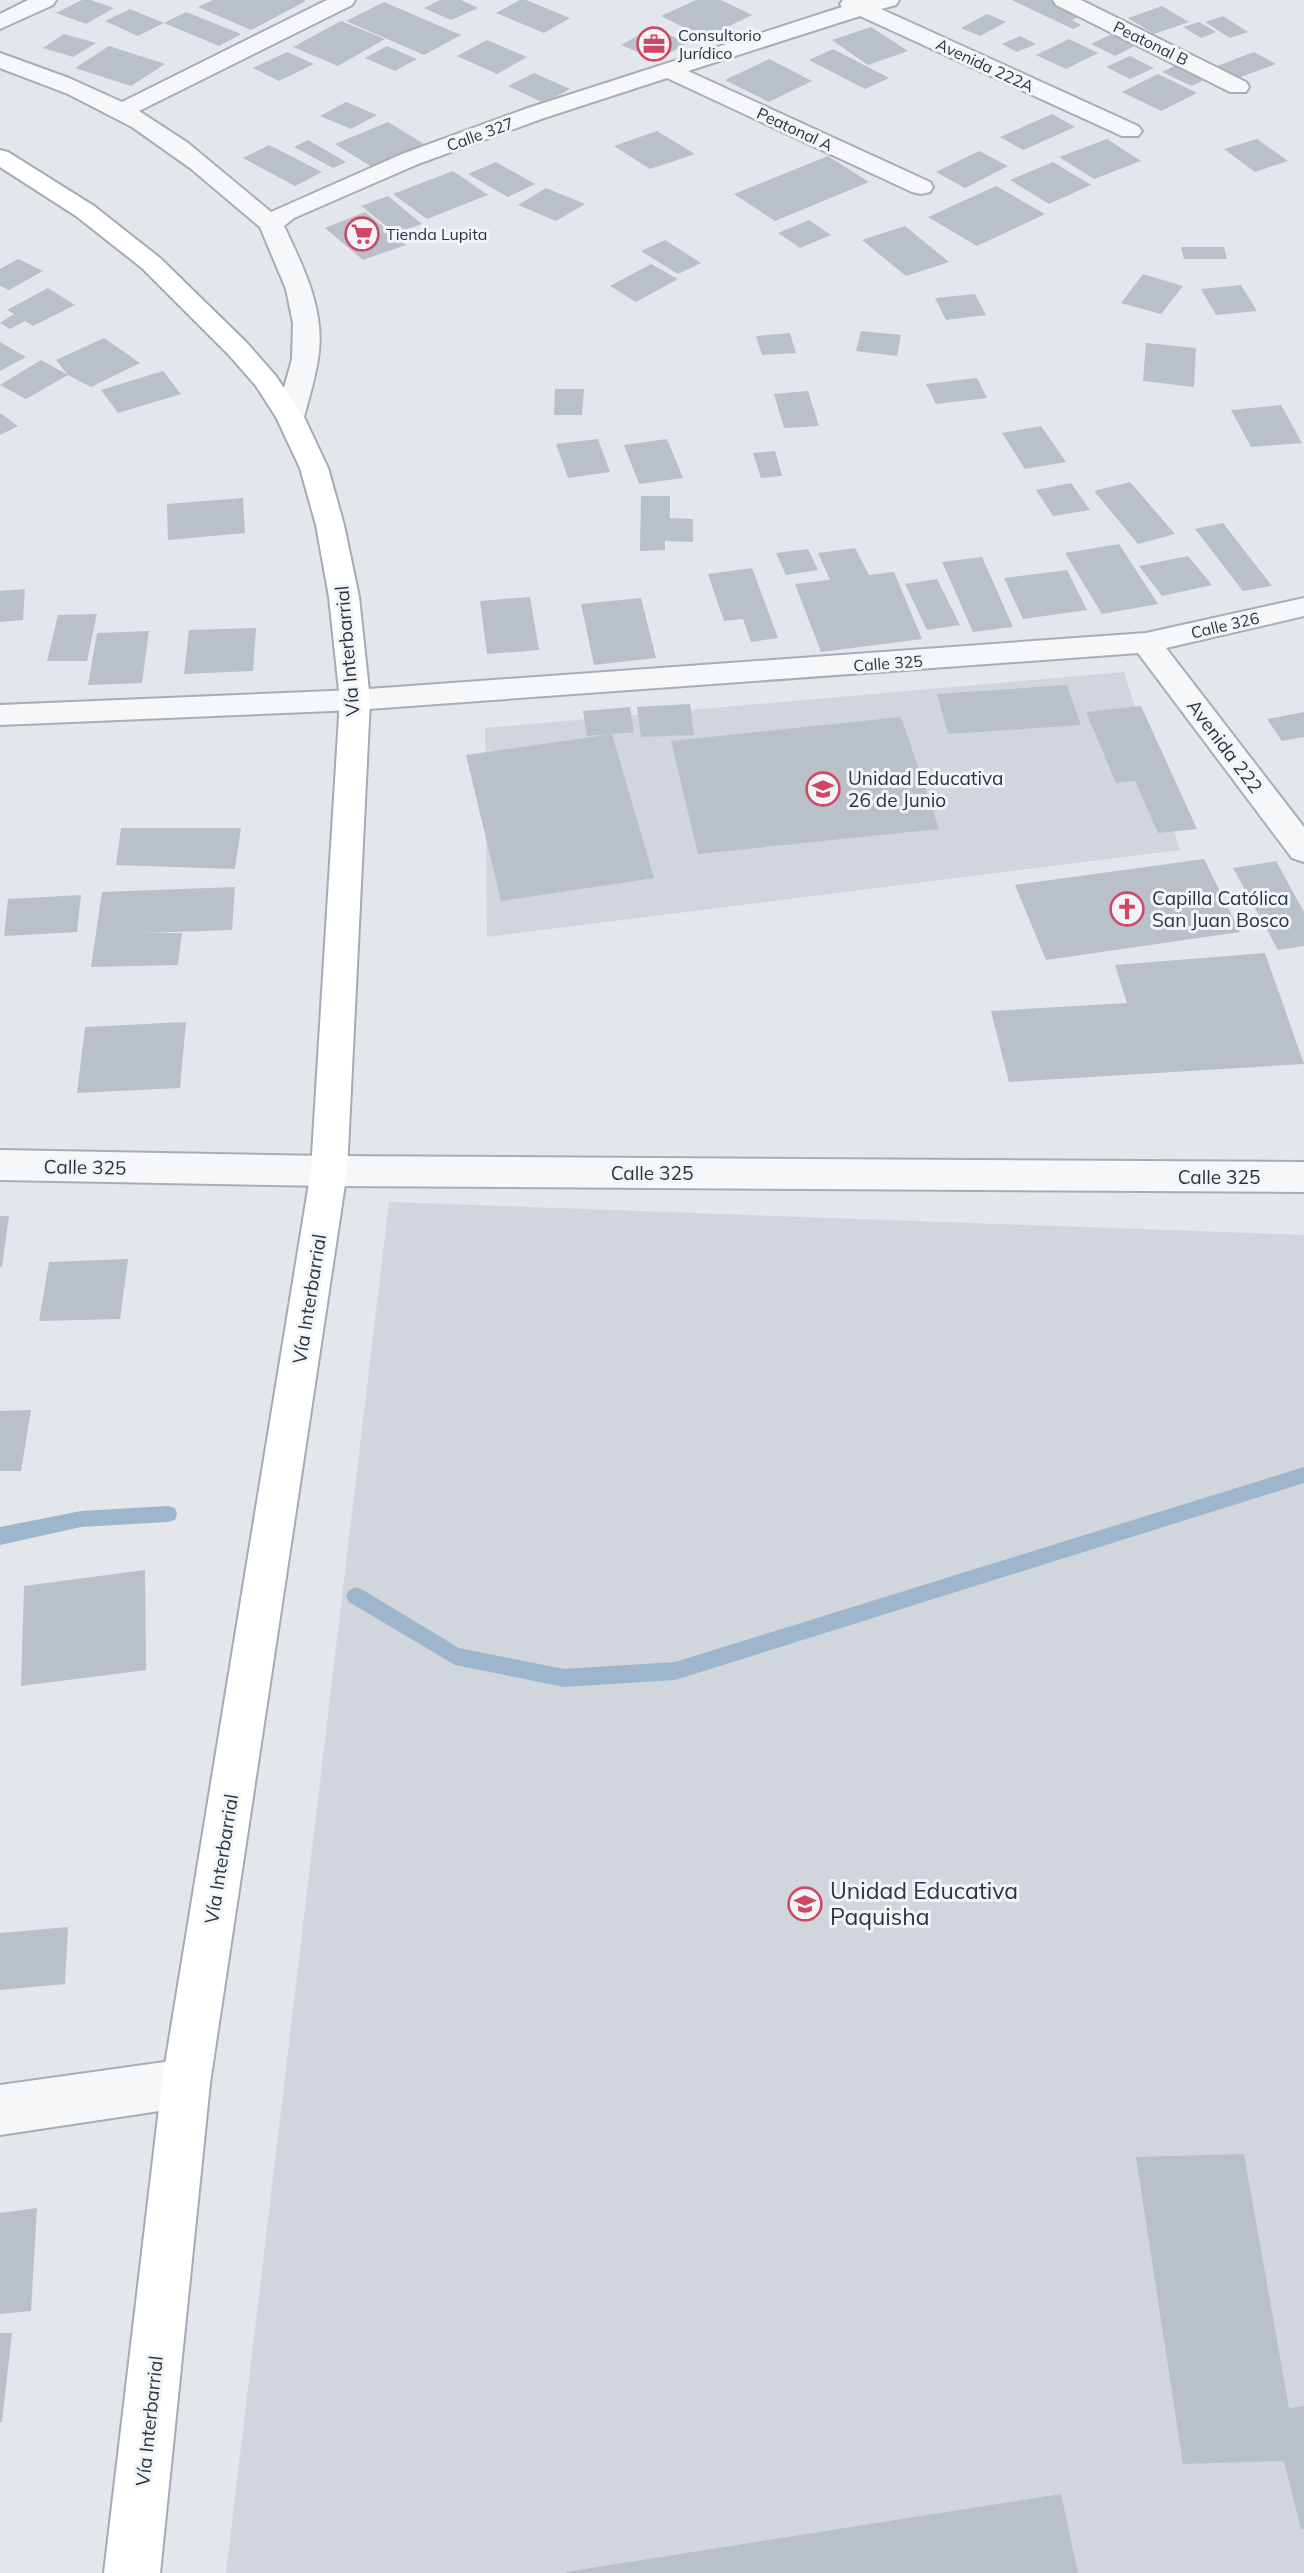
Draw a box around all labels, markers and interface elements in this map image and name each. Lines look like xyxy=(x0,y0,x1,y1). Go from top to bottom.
street label: Peatonal B xyxy=(1110,16,1192,70)
office icon: Consultorio Jurídico xyxy=(635,25,673,63)
place label: Consultorio Jurídico xyxy=(678,25,761,63)
street label: Avenida 222A xyxy=(933,34,1037,96)
street label: Peatonal A xyxy=(754,103,836,155)
street label: Calle 327 xyxy=(444,113,516,155)
supermarket icon: Tienda Lupita xyxy=(343,215,381,253)
place label: Tienda Lupita xyxy=(386,224,487,244)
street label: Vía Interbarrial xyxy=(329,585,365,717)
street label: Calle 326 xyxy=(1189,607,1261,643)
street label: Calle 325 xyxy=(853,651,923,675)
street label: Avenida 222 xyxy=(1182,694,1268,798)
place label: Unidad Educativa 26 de Junio xyxy=(848,766,1003,812)
school or university icon: Unidad Educativa 26 de Junio xyxy=(804,770,842,808)
place label: Capilla Católica San Juan Bosco xyxy=(1152,886,1289,932)
church icon: Capilla Católica San Juan Bosco xyxy=(1108,890,1146,928)
street label: Calle 325 xyxy=(43,1154,127,1180)
street label: Calle 325 xyxy=(611,1161,693,1185)
street label: Calle 325 xyxy=(1178,1165,1260,1189)
street label: Vía Interbarrial xyxy=(287,1232,331,1366)
street label: Vía Interbarrial xyxy=(199,1792,243,1926)
place label: Unidad Educativa Paquisha xyxy=(830,1876,1018,1931)
school or university icon: Unidad Educativa Paquisha xyxy=(786,1885,824,1923)
street label: Vía Interbarrial xyxy=(130,2355,168,2487)

